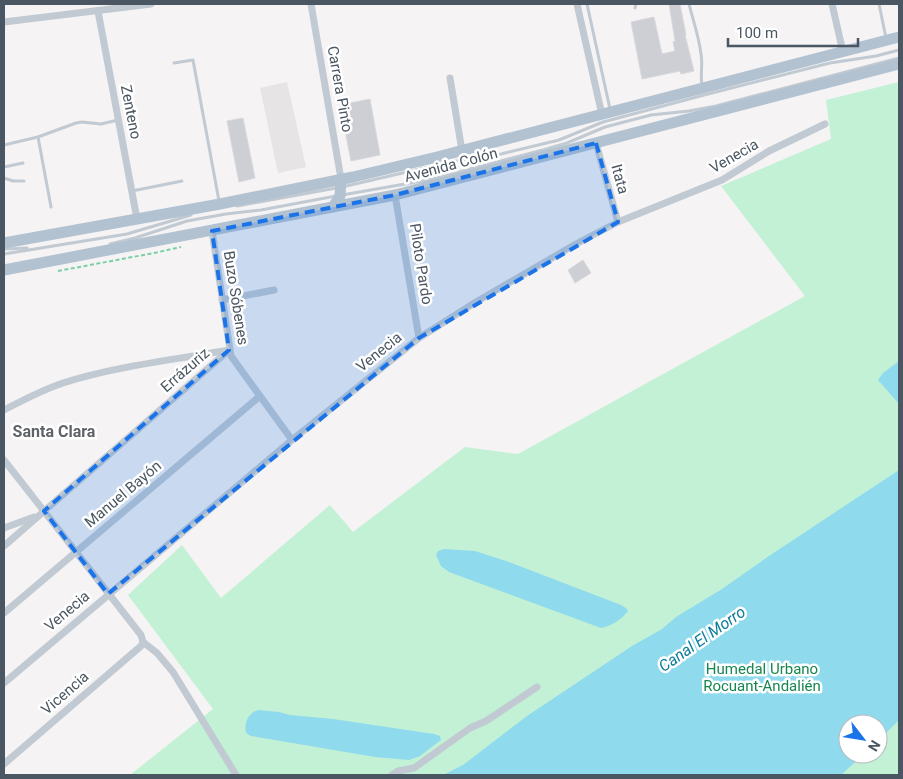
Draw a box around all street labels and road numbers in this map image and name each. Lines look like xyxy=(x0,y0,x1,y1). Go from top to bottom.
street label: Carrera Pinto xyxy=(324,44,356,134)
street label: Zenteno xyxy=(117,83,145,141)
street label: Venecia xyxy=(707,135,761,177)
street label: Avenida Colón xyxy=(402,144,500,186)
street label: Itata xyxy=(607,162,633,196)
street label: Piloto Pardo xyxy=(406,222,436,306)
street label: Buzo Sóbenes xyxy=(220,250,252,346)
street label: Venecia xyxy=(353,328,405,376)
street label: Errázuriz xyxy=(157,344,213,396)
street label: Manuel Bayón xyxy=(81,457,165,531)
street label: Venecia xyxy=(41,587,93,635)
street label: Vicencia xyxy=(38,668,92,718)

